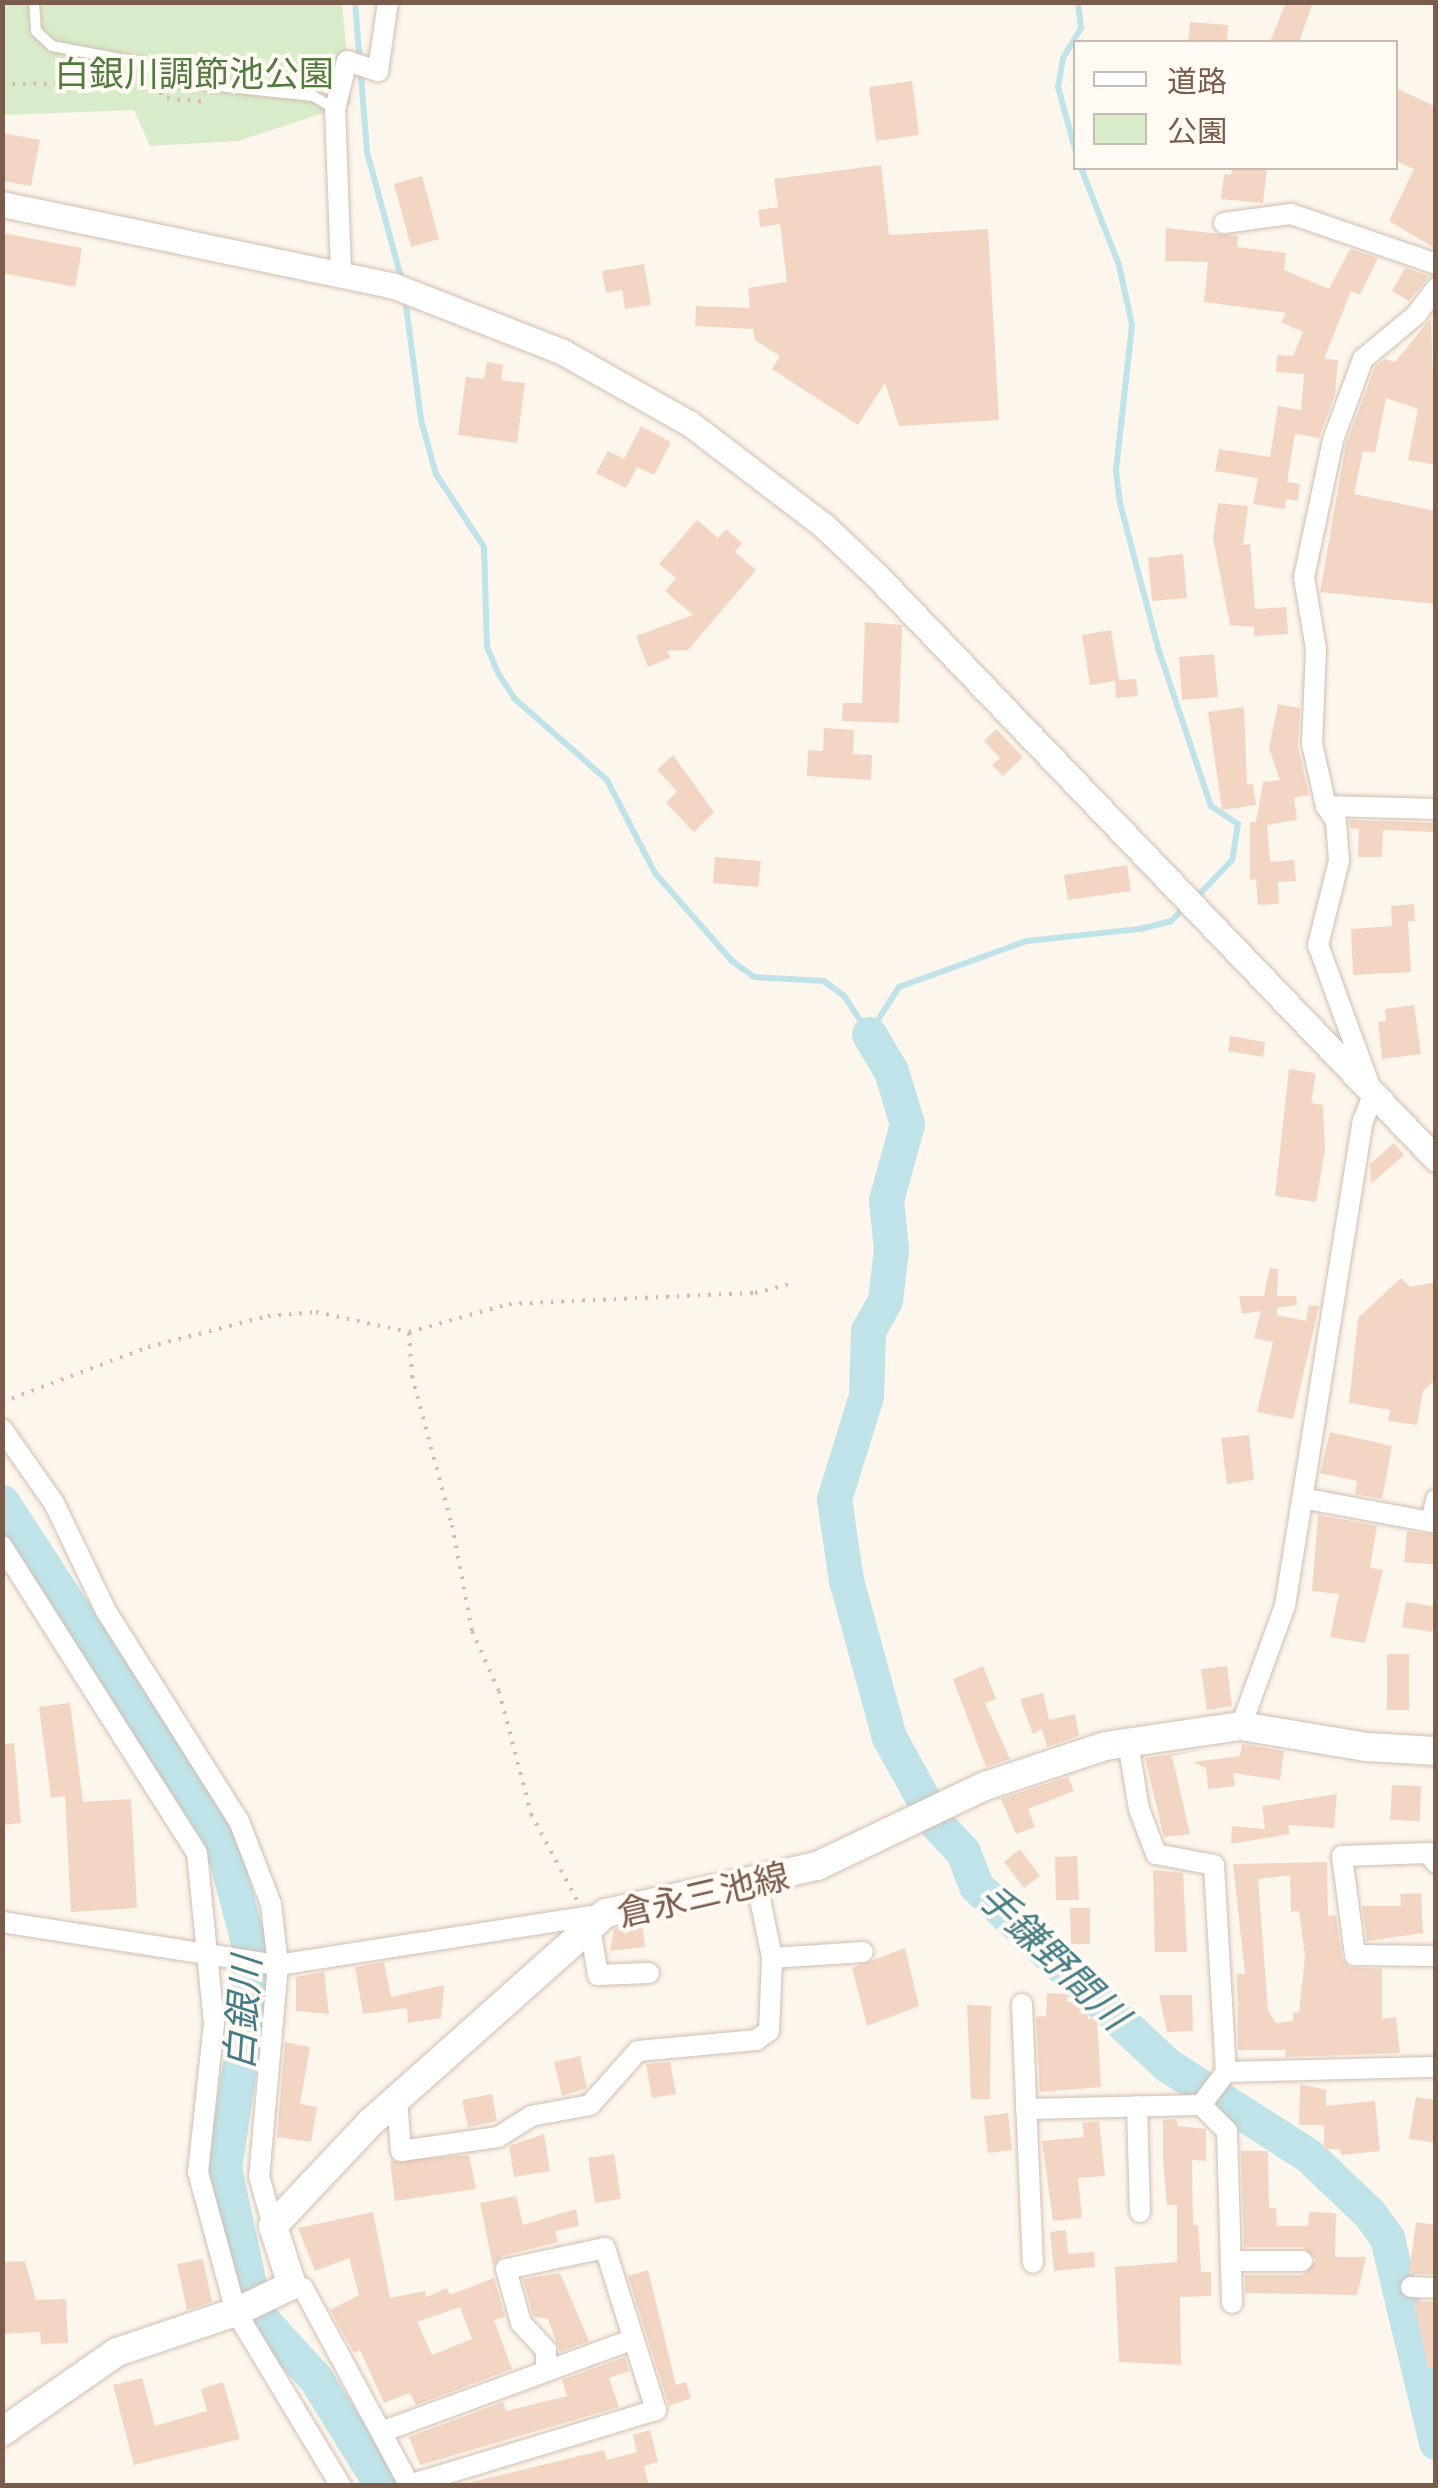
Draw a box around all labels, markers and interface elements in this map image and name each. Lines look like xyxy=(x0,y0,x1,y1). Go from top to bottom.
legend xyxy=(1073,40,1398,170)
park label: 白銀川調節池公園 xyxy=(54,52,334,94)
text: 道路 xyxy=(1167,63,1227,99)
text: 公園 xyxy=(1167,113,1227,149)
street label: 倉永三池線 xyxy=(613,1854,793,1934)
water label: 手鎌野間川 xyxy=(970,1874,1138,2038)
water label: 白銀川 xyxy=(215,1955,269,2071)

